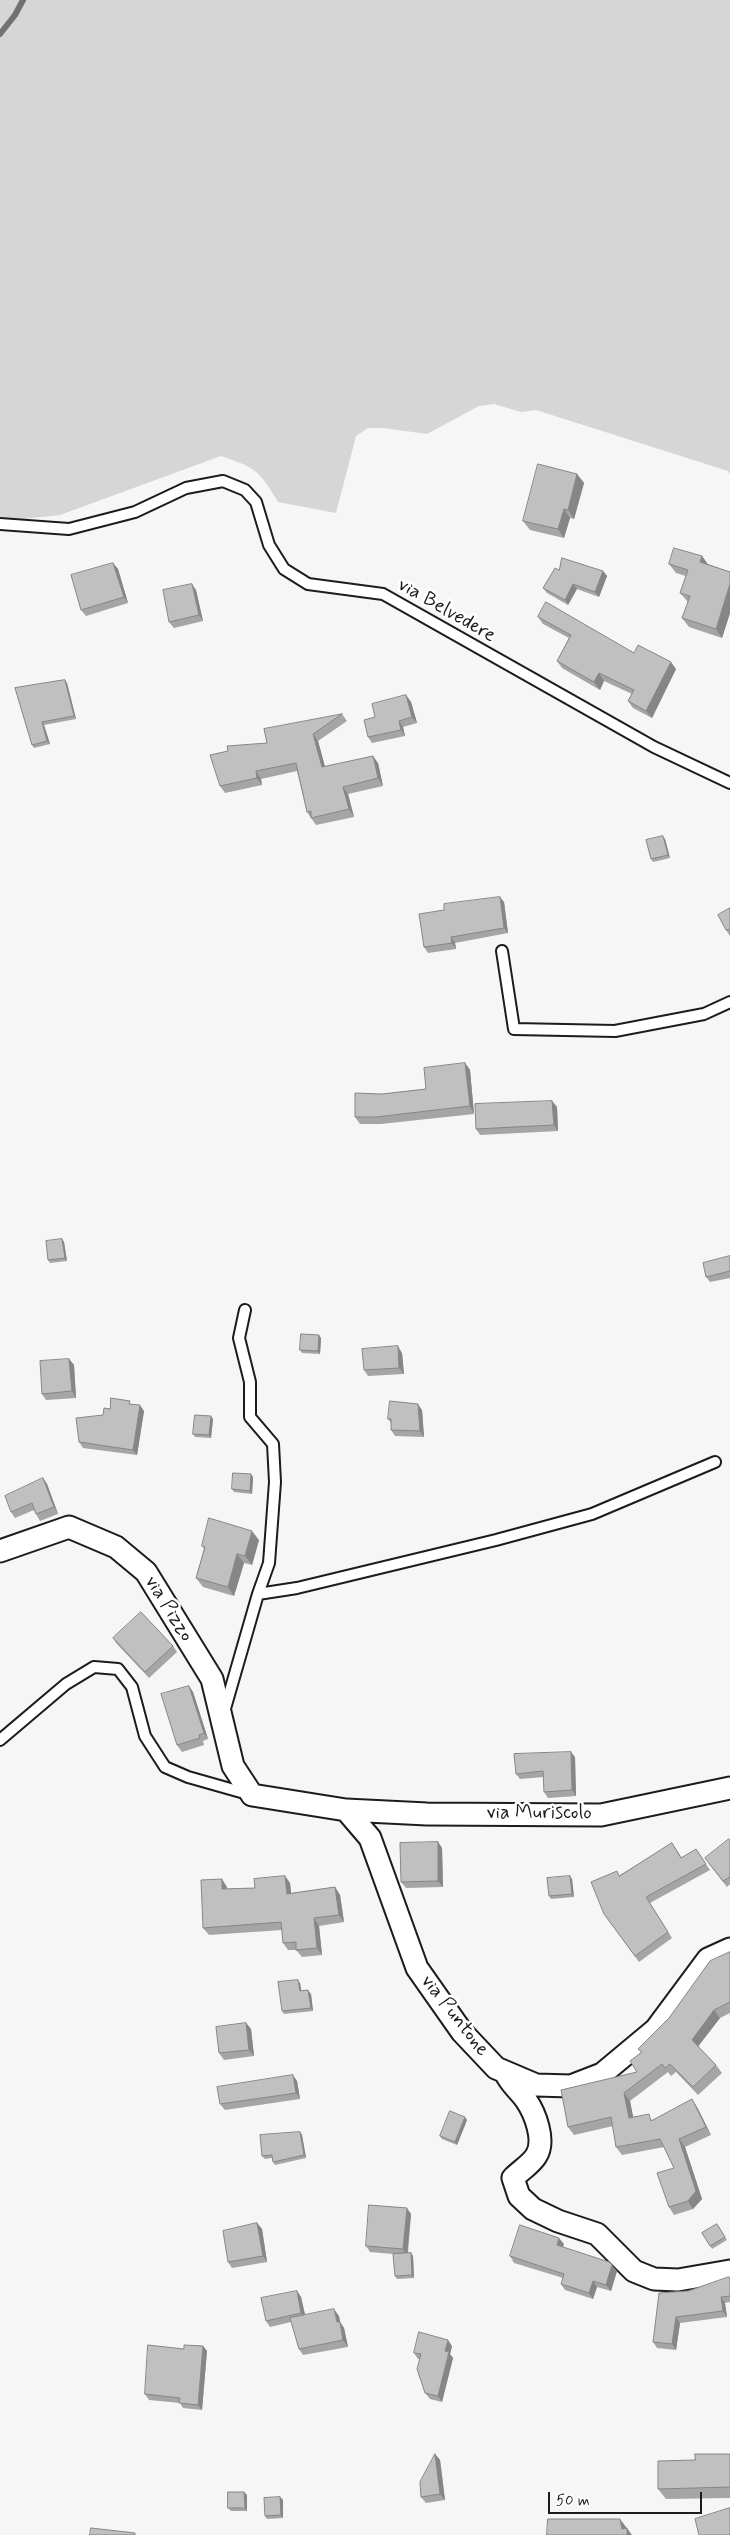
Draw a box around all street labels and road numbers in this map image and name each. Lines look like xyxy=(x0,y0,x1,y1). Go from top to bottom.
street label: via Belvedere xyxy=(393,573,499,649)
street label: via Pizzo xyxy=(138,1571,198,1647)
street label: via Muriscolo xyxy=(486,1802,592,1826)
street label: via Puntone xyxy=(415,1970,493,2062)

